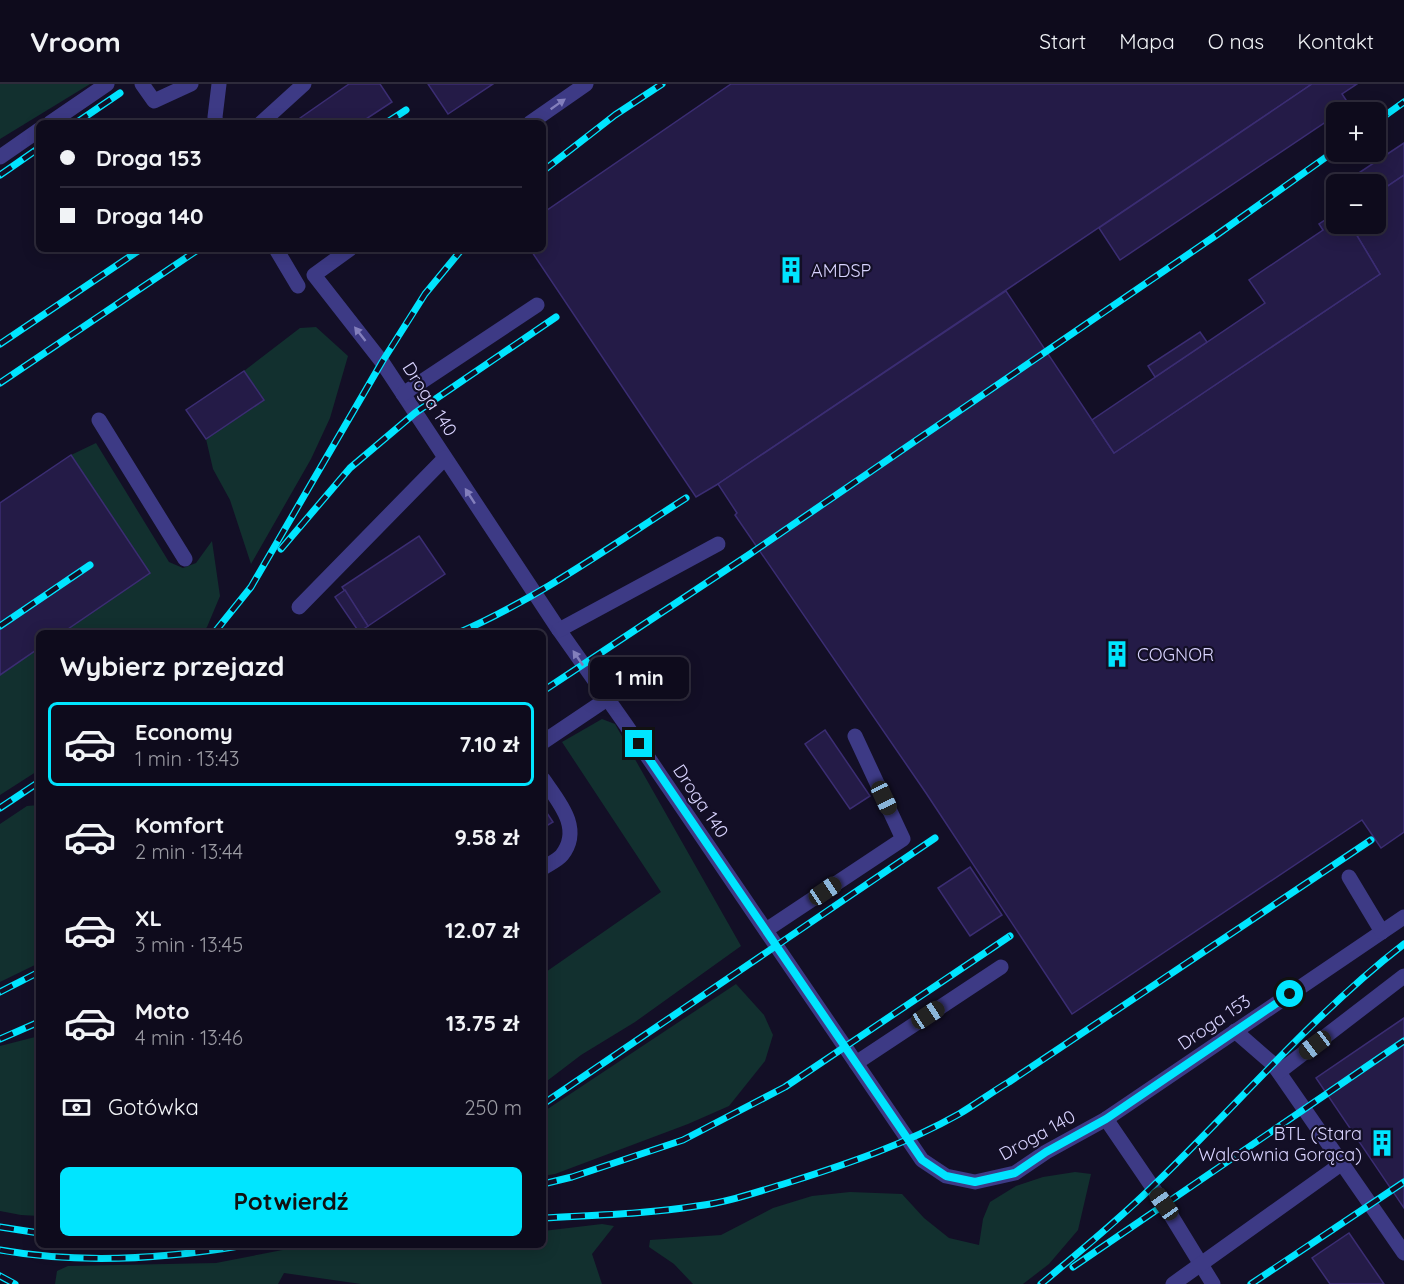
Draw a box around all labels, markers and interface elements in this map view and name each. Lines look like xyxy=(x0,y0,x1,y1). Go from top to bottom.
text: Vroom xyxy=(30,24,121,59)
text: Start xyxy=(1039,28,1086,54)
text: Mapa xyxy=(1119,28,1175,54)
text: O nas xyxy=(1208,28,1264,54)
text: Kontakt xyxy=(1297,28,1374,54)
one-way arrow xyxy=(550,98,565,110)
map controls xyxy=(1326,102,1386,234)
button: + xyxy=(1326,102,1386,162)
text: Droga 153 xyxy=(96,144,201,172)
button: − xyxy=(1326,174,1386,234)
text: Droga 140 xyxy=(96,202,203,230)
building icon: AMDSP xyxy=(776,255,806,285)
place label: AMDSP xyxy=(811,259,871,282)
one-way arrow xyxy=(355,327,367,342)
street label: Droga 140 xyxy=(398,358,462,440)
one-way arrow xyxy=(464,488,476,504)
building icon: COGNOR xyxy=(1102,639,1132,669)
place label: COGNOR xyxy=(1137,643,1214,666)
text: Wybierz przejazd xyxy=(60,649,284,683)
one-way arrow xyxy=(572,651,584,667)
callout: 1 min xyxy=(590,657,688,699)
text: 1 min xyxy=(615,665,664,690)
icon: car xyxy=(63,717,117,771)
text: Economy xyxy=(135,718,233,746)
text: 7.10 zł xyxy=(459,730,519,758)
route end xyxy=(625,730,652,757)
text: 1 min · 13:43 xyxy=(135,746,239,771)
street label: Droga 140 xyxy=(668,760,734,842)
car xyxy=(868,778,900,818)
icon: car xyxy=(63,810,117,864)
text: Komfort xyxy=(135,811,224,839)
text: 9.58 zł xyxy=(454,823,519,851)
text: 2 min · 13:44 xyxy=(135,839,243,864)
car xyxy=(805,873,845,909)
icon: car xyxy=(63,903,117,957)
text: XL xyxy=(135,904,162,932)
text: 12.07 zł xyxy=(445,916,519,944)
text: 3 min · 13:45 xyxy=(135,932,243,957)
route start xyxy=(1276,980,1303,1007)
street label: Droga 153 xyxy=(1173,989,1255,1055)
icon: car xyxy=(63,996,117,1050)
text: Moto xyxy=(135,997,189,1025)
car xyxy=(908,998,948,1032)
text: 13.75 zł xyxy=(446,1009,519,1037)
text: 4 min · 13:46 xyxy=(135,1025,243,1050)
car xyxy=(1295,1027,1335,1063)
icon: cash xyxy=(60,1091,93,1124)
text: Gotówka xyxy=(108,1093,199,1121)
text: 250 m xyxy=(464,1095,522,1120)
street label: Droga 140 xyxy=(995,1105,1079,1165)
place label: BTL (Stara Walcownia Gorąca) xyxy=(1198,1122,1362,1166)
building icon: BTL (Stara Walcownia Gorąca) xyxy=(1367,1128,1397,1158)
button: Potwierdź xyxy=(60,1167,522,1236)
car xyxy=(1146,1184,1182,1224)

